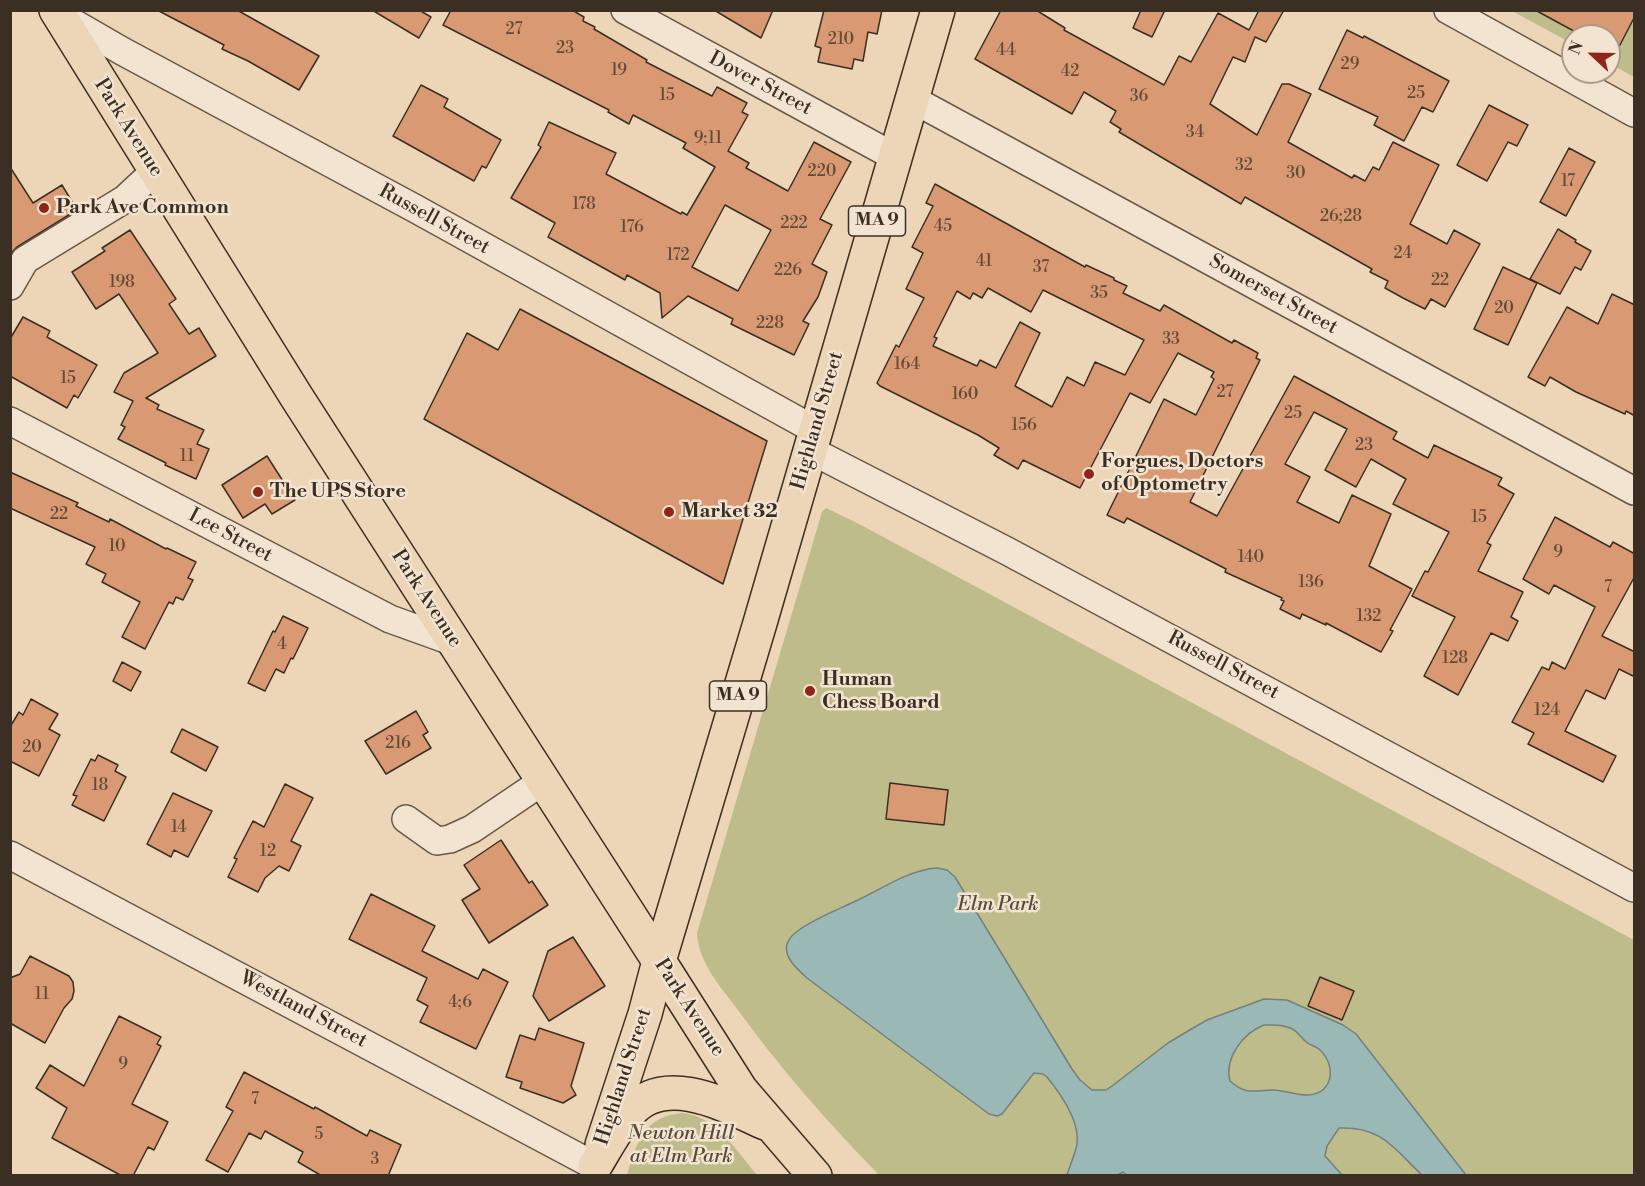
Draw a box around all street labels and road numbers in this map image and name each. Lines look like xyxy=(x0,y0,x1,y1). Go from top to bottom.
street label: Dover Street xyxy=(704,47,816,121)
street label: Park Avenue xyxy=(88,74,168,182)
street label: Russell Street xyxy=(374,180,494,260)
road number: MA 9 xyxy=(848,206,906,236)
street label: Somerset Street xyxy=(1204,250,1342,340)
street label: Highland Street xyxy=(787,349,849,493)
street label: Lee Street xyxy=(184,504,276,568)
street label: Park Avenue xyxy=(386,546,466,652)
street label: Russell Street xyxy=(1163,627,1283,705)
road number: MA 9 xyxy=(710,681,766,711)
street label: Park Avenue xyxy=(649,955,729,1061)
street label: Westland Street xyxy=(235,966,371,1054)
street label: Highland Street xyxy=(591,1005,657,1149)

